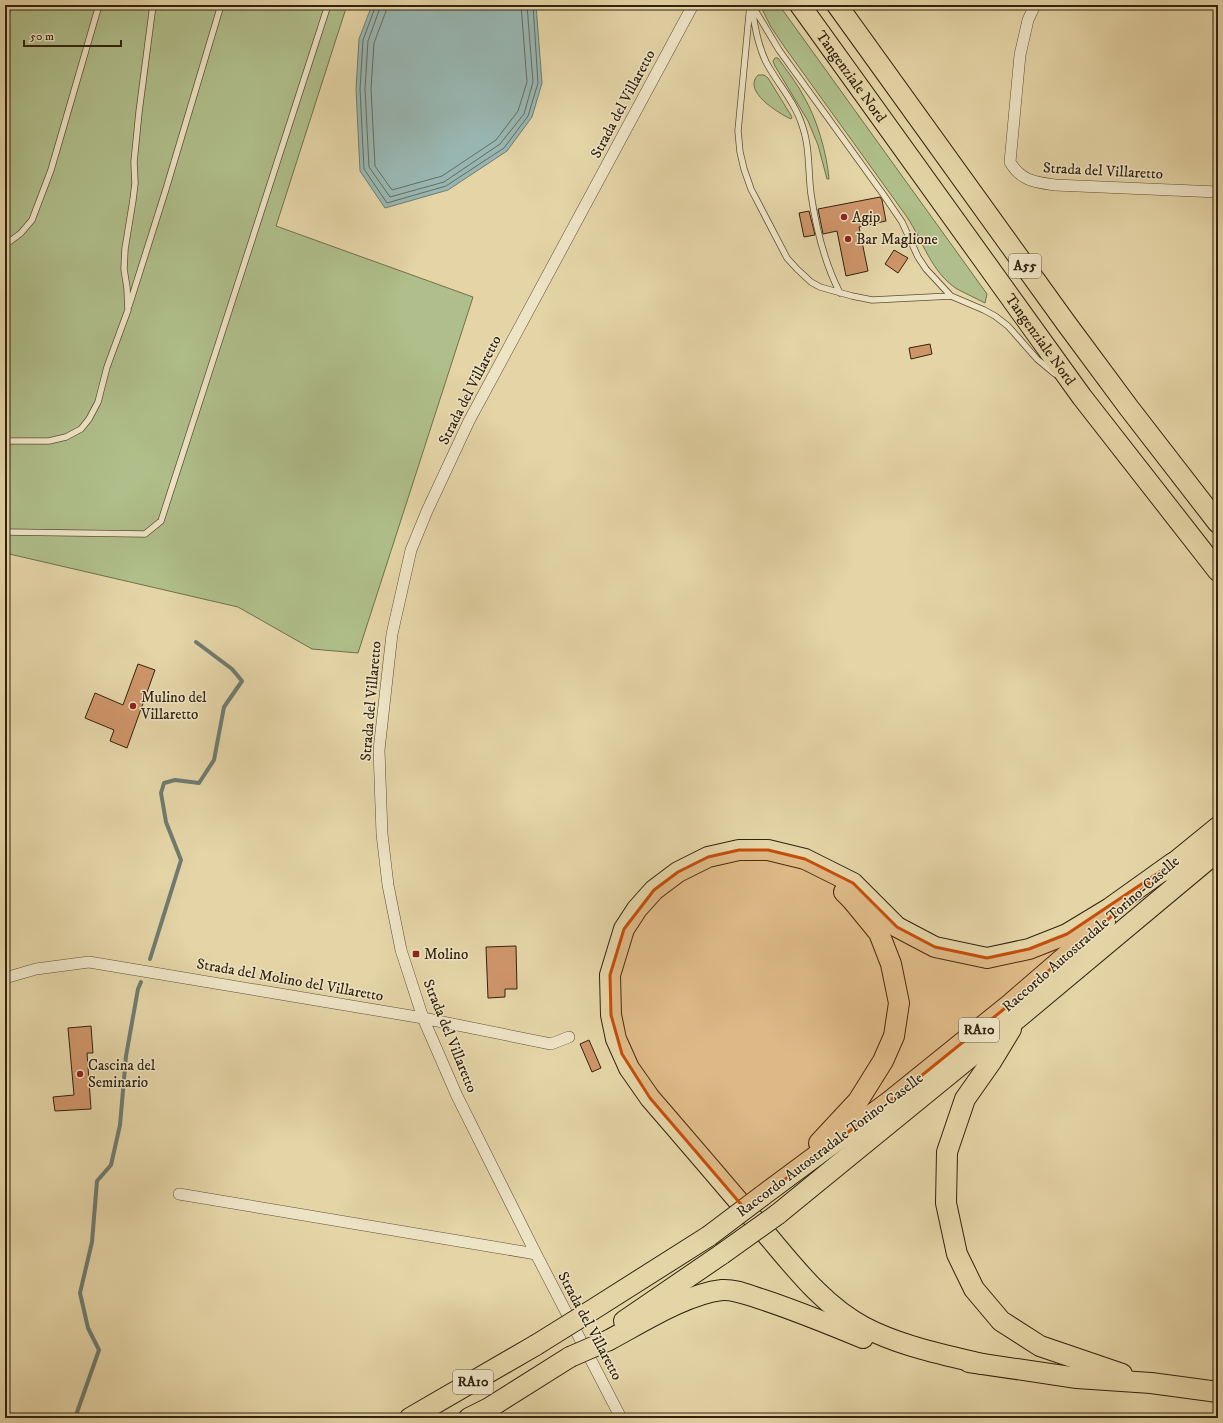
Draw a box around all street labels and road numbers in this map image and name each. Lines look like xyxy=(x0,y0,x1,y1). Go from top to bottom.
street label: Tangenziale Nord xyxy=(812,27,891,126)
street label: Strada del Villaretto xyxy=(586,46,660,162)
street label: Strada del Villaretto xyxy=(1042,158,1164,184)
road number: A55 xyxy=(1009,254,1041,278)
street label: Tangenziale Nord xyxy=(1001,290,1080,389)
street label: Strada del Villaretto xyxy=(434,332,506,448)
street label: Strada del Villaretto xyxy=(356,640,386,762)
street label: Raccordo Autostradale Torino-Caselle xyxy=(998,852,1184,1016)
street label: Strada del Molino del Villaretto xyxy=(195,954,385,1006)
street label: Strada del Villaretto xyxy=(419,977,481,1095)
road number: RA10 xyxy=(959,1018,999,1042)
street label: Raccordo Autostradale Torino-Caselle xyxy=(733,1069,927,1221)
street label: Strada del Villaretto xyxy=(553,1268,627,1384)
road number: RA10 xyxy=(453,1370,493,1394)

